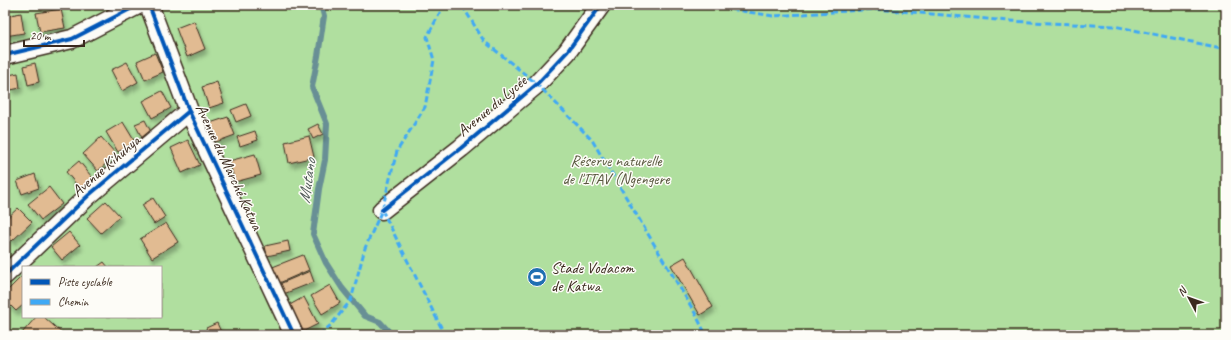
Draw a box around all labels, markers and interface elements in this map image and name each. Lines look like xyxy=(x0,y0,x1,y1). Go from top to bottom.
scale bar xyxy=(24,22,84,48)
text: 20 m xyxy=(30,28,52,44)
street label: Avenue du Lycée xyxy=(453,70,532,141)
street label: Avenue du Marché Katwa xyxy=(191,101,268,235)
street label: Avenue Kihuhya xyxy=(68,130,145,201)
park label: Réserve naturelle de l'ITAV (Ngengere xyxy=(562,151,671,189)
water label: Mutano xyxy=(294,156,321,204)
place label: Stade Vodacom de Katwa xyxy=(551,258,635,296)
legend xyxy=(22,266,162,318)
sports icon: Stade Vodacom de Katwa xyxy=(526,266,548,288)
text: Piste cyclable xyxy=(58,274,113,290)
north arrow xyxy=(1169,278,1209,318)
text: N xyxy=(1174,283,1190,299)
text: Chemin xyxy=(58,294,89,310)

